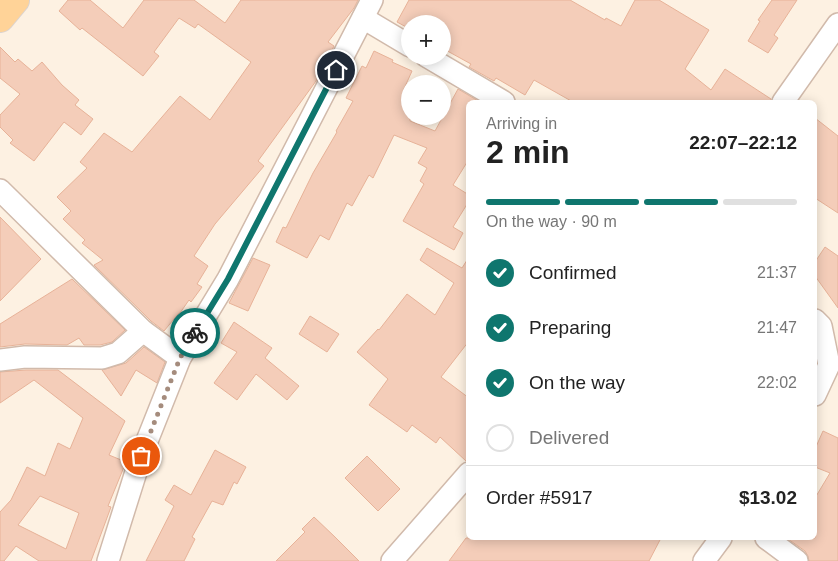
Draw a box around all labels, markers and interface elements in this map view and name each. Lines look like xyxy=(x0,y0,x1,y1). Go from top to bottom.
map controls xyxy=(401,15,451,125)
button: + xyxy=(401,15,451,65)
pin xyxy=(315,49,357,91)
icon: home xyxy=(322,56,350,84)
button: − xyxy=(401,75,451,125)
text: Arriving in xyxy=(486,115,557,132)
text: 22:07–22:12 xyxy=(689,132,797,153)
text: 2 min xyxy=(486,134,570,170)
text: On the way · 90 m xyxy=(486,213,617,230)
icon: check xyxy=(486,259,514,287)
text: Confirmed xyxy=(529,262,617,283)
text: 21:37 xyxy=(757,264,797,281)
courier xyxy=(170,308,220,358)
icon: check xyxy=(486,314,514,342)
text: Preparing xyxy=(529,317,611,338)
icon: bike xyxy=(181,319,209,347)
text: 21:47 xyxy=(757,319,797,336)
icon: check xyxy=(486,369,514,397)
text: On the way xyxy=(529,372,625,393)
text: 22:02 xyxy=(757,374,797,391)
text: Delivered xyxy=(529,427,609,448)
pin xyxy=(120,435,162,477)
icon: bag xyxy=(127,442,155,470)
text: Order #5917 xyxy=(486,487,593,508)
text: $13.02 xyxy=(739,487,797,508)

